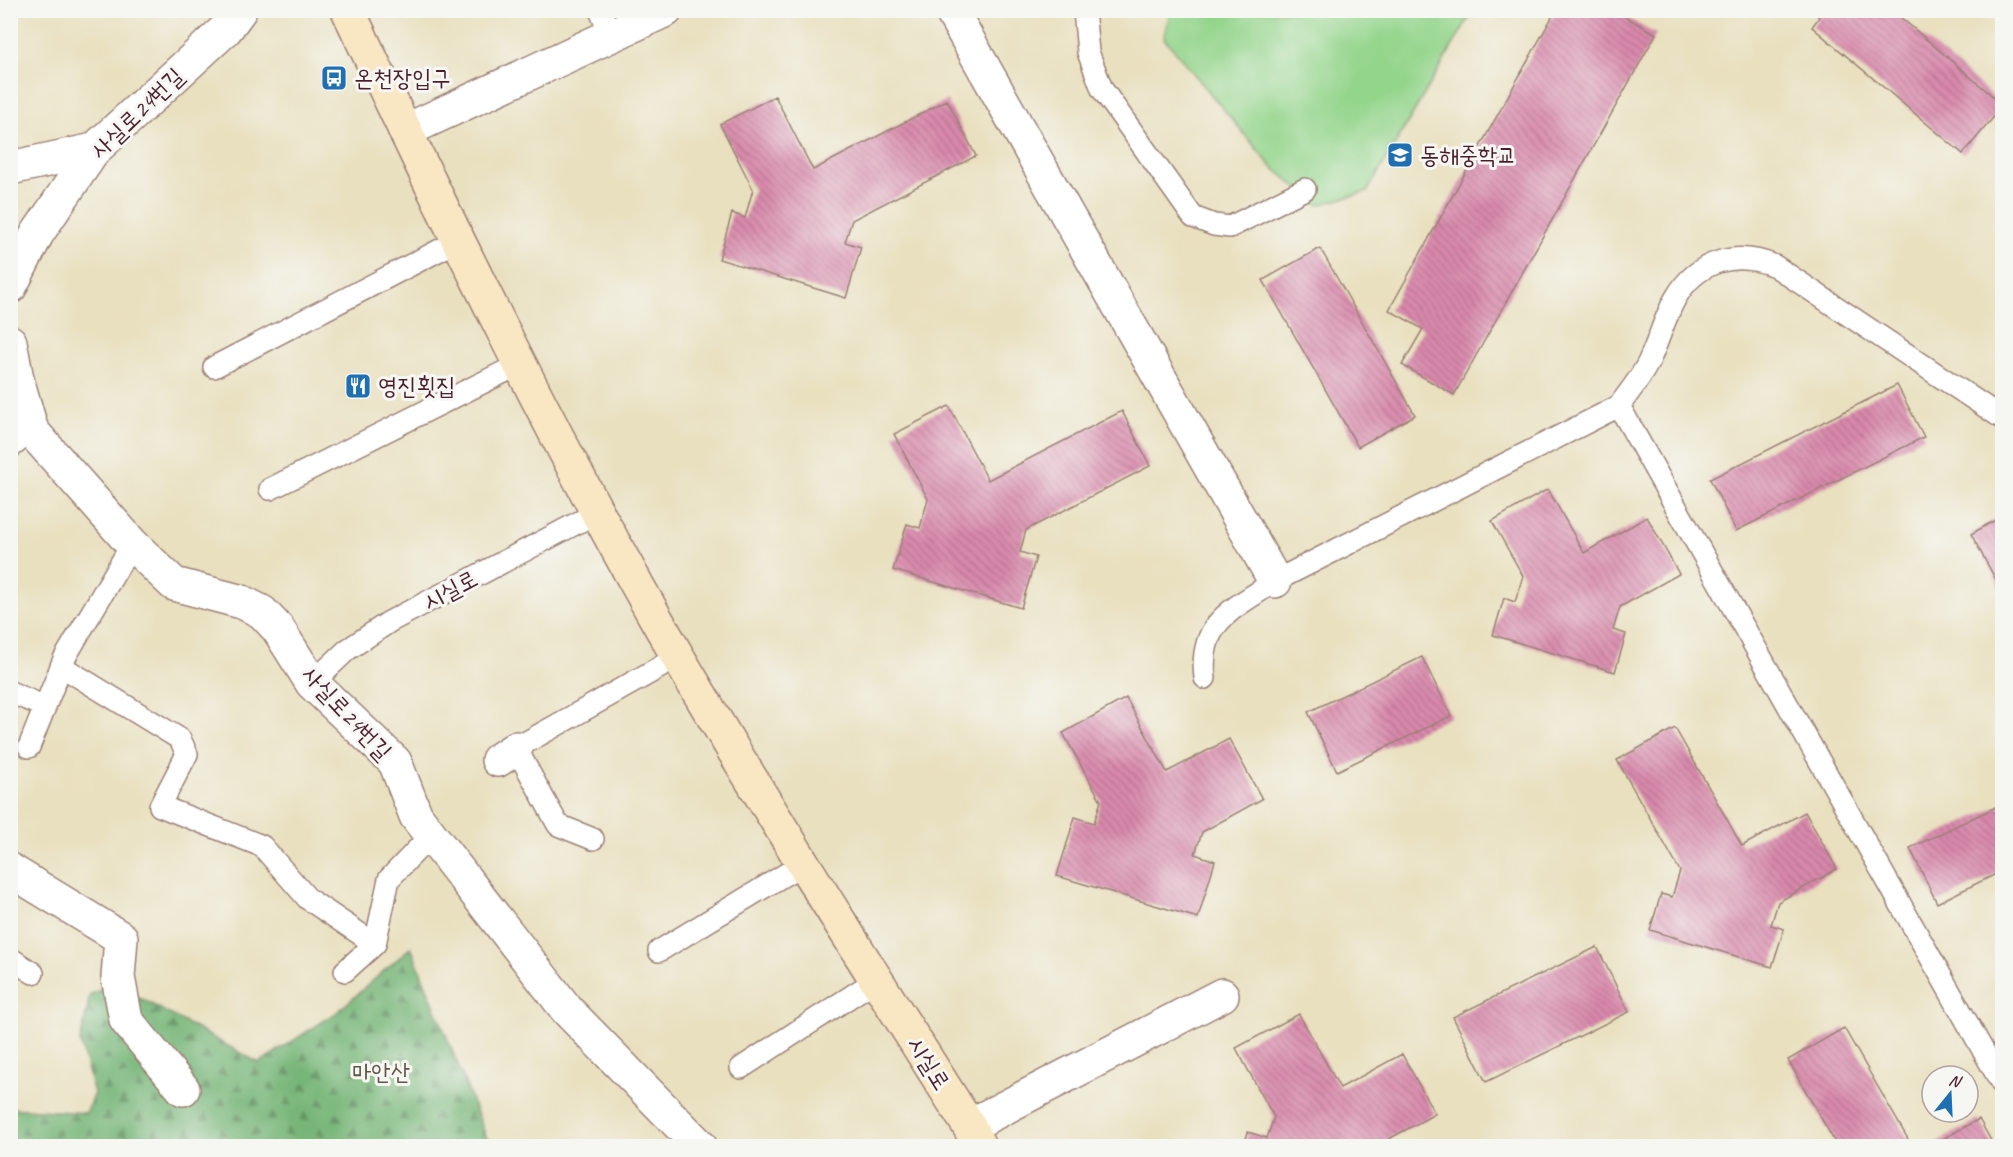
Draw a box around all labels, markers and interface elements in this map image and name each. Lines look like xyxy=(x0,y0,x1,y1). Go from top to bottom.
street label: 사실로24번길 xyxy=(84,61,190,165)
bus stop icon: 온천장입구 xyxy=(319,63,349,93)
place label: 온천장입구 xyxy=(354,63,451,93)
school or university icon: 동해중학교 xyxy=(1385,140,1415,170)
place label: 동해중학교 xyxy=(1420,140,1517,170)
restaurant icon: 영진횟집 xyxy=(343,371,373,401)
place label: 영진횟집 xyxy=(378,371,455,401)
street label: 시실로 xyxy=(417,563,483,617)
street label: 사실로24번길 xyxy=(296,660,398,766)
street label: 시실로 xyxy=(901,1030,957,1096)
park label: 마안산 xyxy=(352,1057,410,1087)
north arrow xyxy=(1920,1064,1980,1124)
text: N xyxy=(1947,1070,1965,1093)

